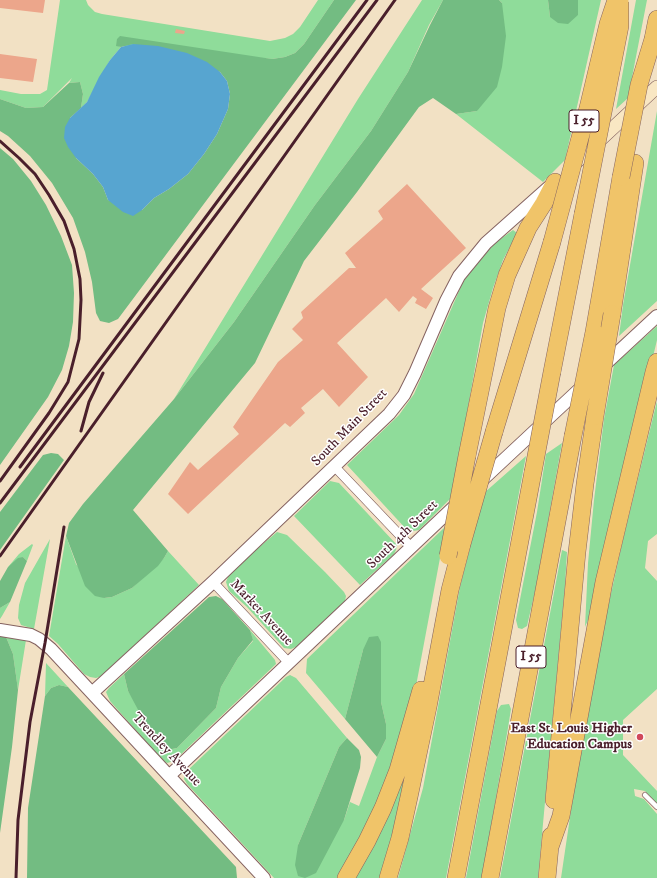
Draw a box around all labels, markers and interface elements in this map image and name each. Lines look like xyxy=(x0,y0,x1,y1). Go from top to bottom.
road number: I 55 xyxy=(569,110,599,132)
street label: South Main Street xyxy=(309,386,391,470)
street label: South 4th Street xyxy=(364,497,442,573)
street label: Market Avenue xyxy=(226,576,296,650)
road number: I 55 xyxy=(516,646,546,668)
street label: Trendley Avenue xyxy=(128,710,204,790)
place label: East St. Louis Higher Education Campus xyxy=(510,721,632,754)
marker: East St. Louis Higher Education Campus xyxy=(635,732,645,742)

